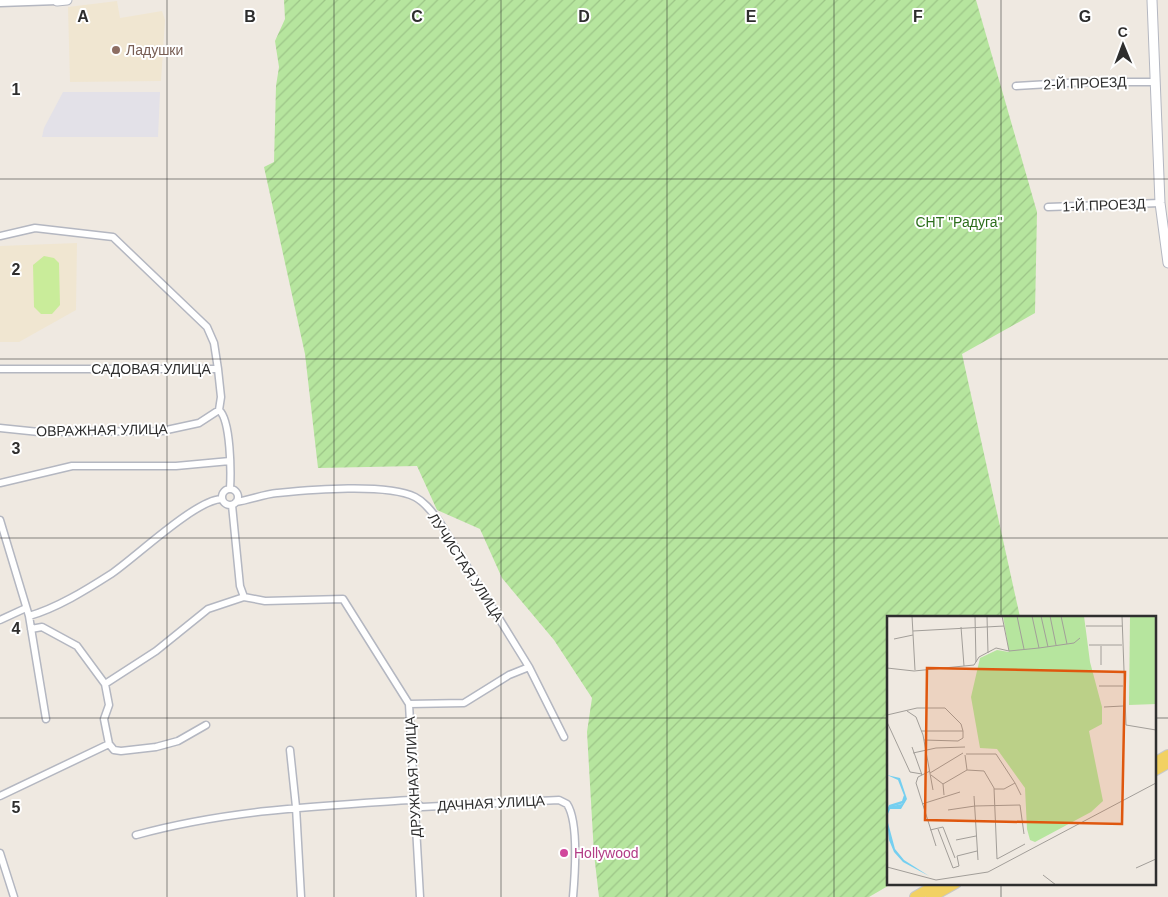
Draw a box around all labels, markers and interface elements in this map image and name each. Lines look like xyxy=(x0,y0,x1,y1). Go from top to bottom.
text: A xyxy=(77,8,89,25)
text: B xyxy=(244,8,256,25)
text: C xyxy=(411,8,423,25)
text: D xyxy=(578,8,590,25)
text: E xyxy=(746,8,757,25)
text: F xyxy=(913,8,923,25)
text: G xyxy=(1079,8,1091,25)
north arrow xyxy=(1098,20,1148,70)
text: С xyxy=(1118,24,1128,40)
place label: Ладушки xyxy=(126,42,183,58)
marker: Ладушки xyxy=(110,44,122,56)
street label: 2-Й ПРОЕЗД xyxy=(1043,73,1127,92)
text: 1 xyxy=(12,81,21,98)
street label: 1-Й ПРОЕЗД xyxy=(1062,195,1146,214)
park label: СНТ "Радуга" xyxy=(915,214,1003,230)
text: 2 xyxy=(12,261,21,278)
street label: САДОВАЯ УЛИЦА xyxy=(91,361,211,377)
street label: ОВРАЖНАЯ УЛИЦА xyxy=(36,421,169,439)
text: 3 xyxy=(12,440,21,457)
street label: ЛУЧИСТАЯ УЛИЦА xyxy=(425,510,507,625)
inset map xyxy=(887,616,1156,884)
text: 4 xyxy=(12,620,21,637)
street label: ДРУЖНАЯ УЛИЦА xyxy=(402,715,424,838)
street label: ДАЧНАЯ УЛИЦА xyxy=(437,792,546,814)
text: 5 xyxy=(12,799,21,816)
place label: Hollywood xyxy=(574,845,639,861)
marker: Hollywood xyxy=(558,847,570,859)

